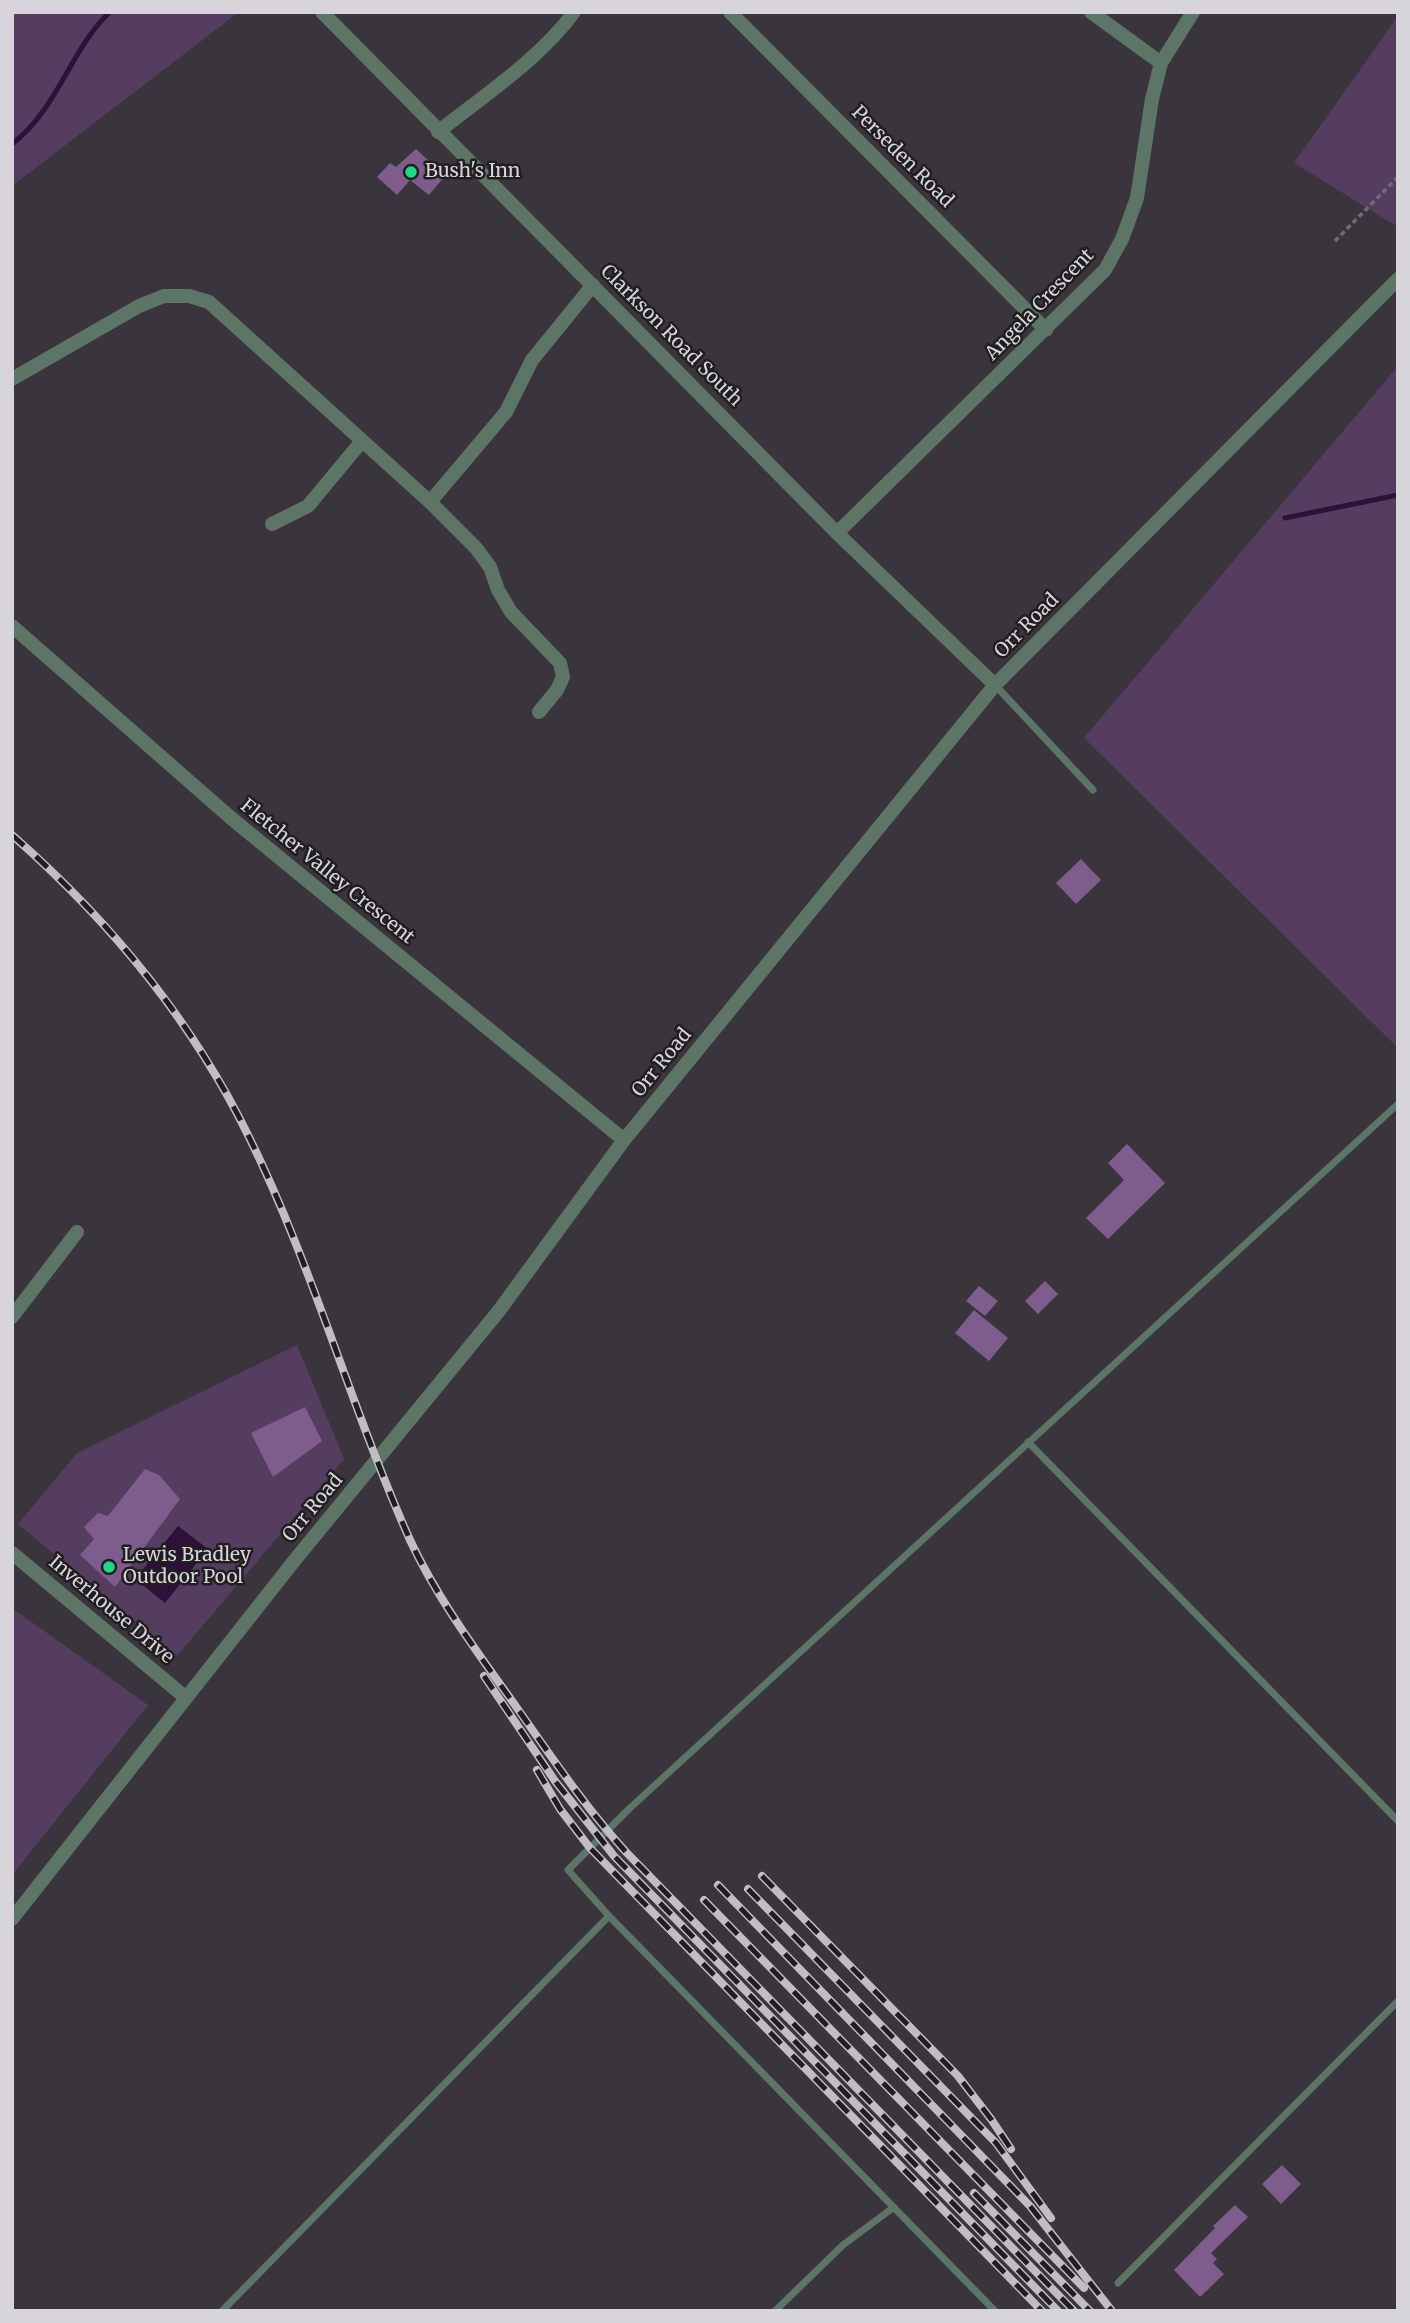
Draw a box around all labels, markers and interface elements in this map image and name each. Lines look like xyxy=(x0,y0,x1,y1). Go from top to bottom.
street label: Perseden Road xyxy=(846,101,958,213)
place label: Bush's Inn xyxy=(425,161,520,183)
marker: Bush's Inn xyxy=(403,164,419,180)
street label: Angela Crescent xyxy=(981,244,1099,366)
street label: Clarkson Road South xyxy=(595,260,747,412)
street label: Orr Road xyxy=(990,589,1064,663)
street label: Fletcher Valley Crescent xyxy=(235,795,419,949)
street label: Orr Road xyxy=(627,1024,697,1102)
street label: Orr Road xyxy=(278,1469,348,1547)
place label: Lewis Bradley Outdoor Pool xyxy=(123,1545,251,1589)
street label: Inverhouse Drive xyxy=(44,1551,178,1669)
marker: Lewis Bradley Outdoor Pool xyxy=(101,1559,117,1575)

